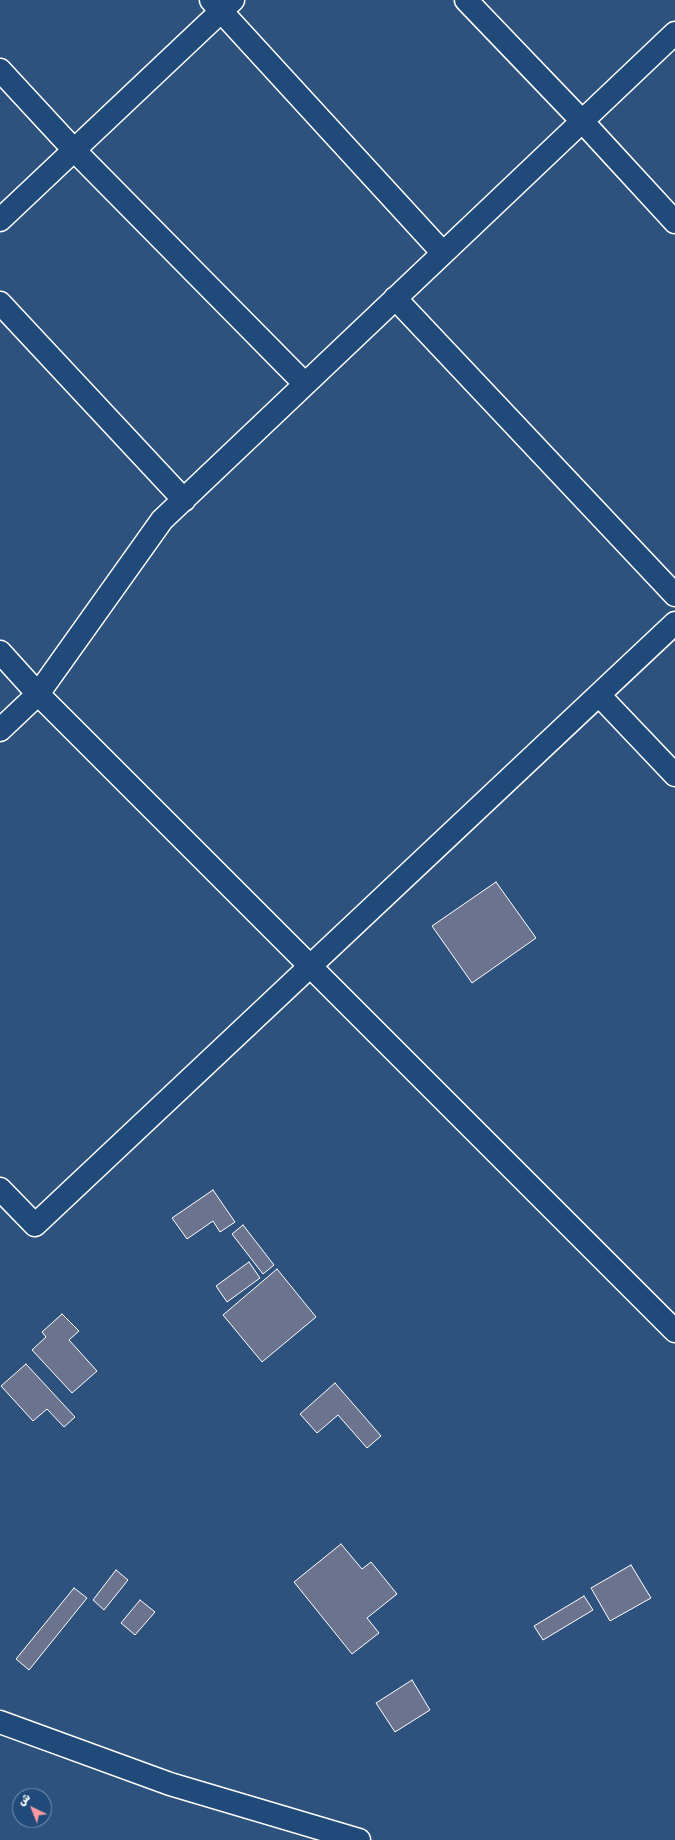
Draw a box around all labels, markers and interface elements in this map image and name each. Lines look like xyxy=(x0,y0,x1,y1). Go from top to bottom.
north arrow xyxy=(12,1788,52,1828)
text: ش xyxy=(14,1789,35,1811)

